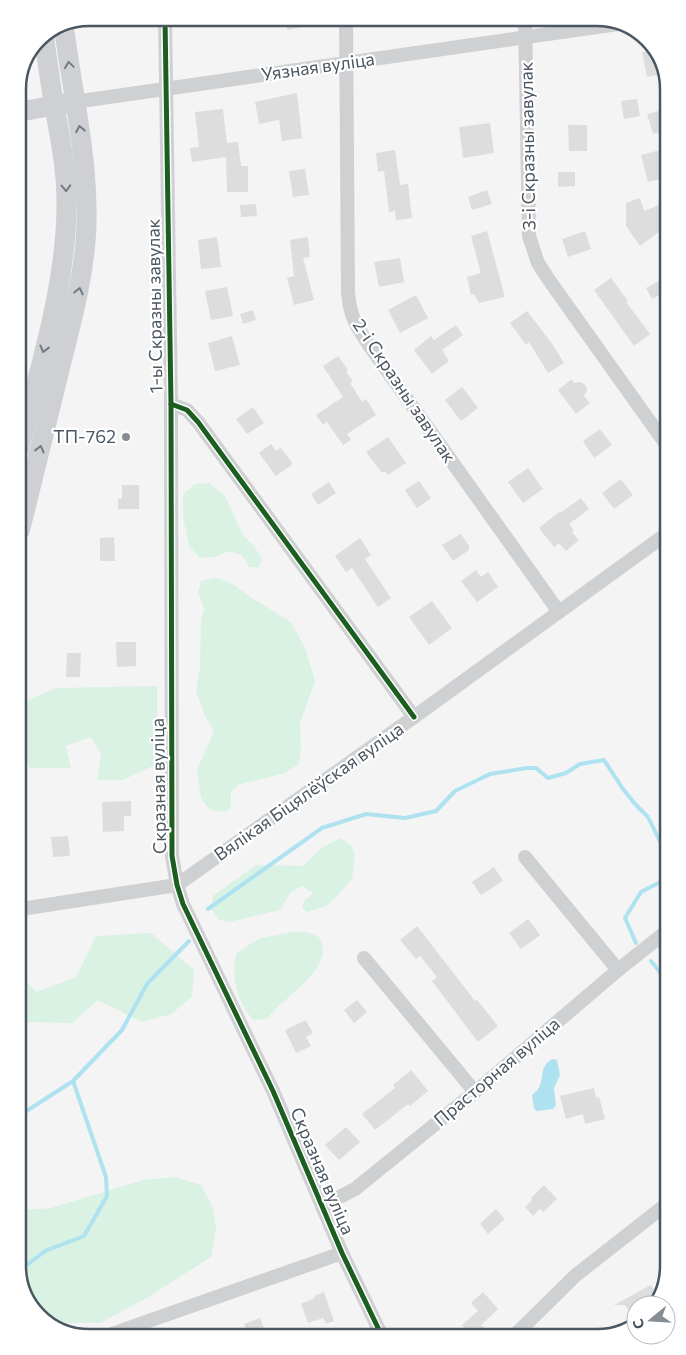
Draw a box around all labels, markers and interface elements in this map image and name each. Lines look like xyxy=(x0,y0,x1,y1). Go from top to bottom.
street label: Уязная вуліца xyxy=(260,47,376,85)
one-way arrow xyxy=(64,61,75,69)
street label: 3-і Скразны завулак xyxy=(515,61,539,231)
one-way arrow xyxy=(75,125,85,134)
one-way arrow xyxy=(61,184,71,192)
street label: 1-ы Скразны завулак xyxy=(141,218,167,394)
one-way arrow xyxy=(73,287,84,296)
street label: 2-і Скразны завулак xyxy=(349,314,461,467)
one-way arrow xyxy=(40,344,50,352)
place label: ТП-762 xyxy=(53,425,116,447)
marker: ТП-762 xyxy=(120,431,132,443)
one-way arrow xyxy=(34,444,45,453)
street label: Вялікая Біцялёўская вуліца xyxy=(209,717,407,865)
street label: Скразная вуліца xyxy=(146,718,170,854)
street label: Прасторная вуліца xyxy=(429,1012,564,1130)
street label: Скразная вуліца xyxy=(286,1104,360,1238)
north arrow xyxy=(626,1295,676,1345)
text: С xyxy=(629,1317,648,1331)

